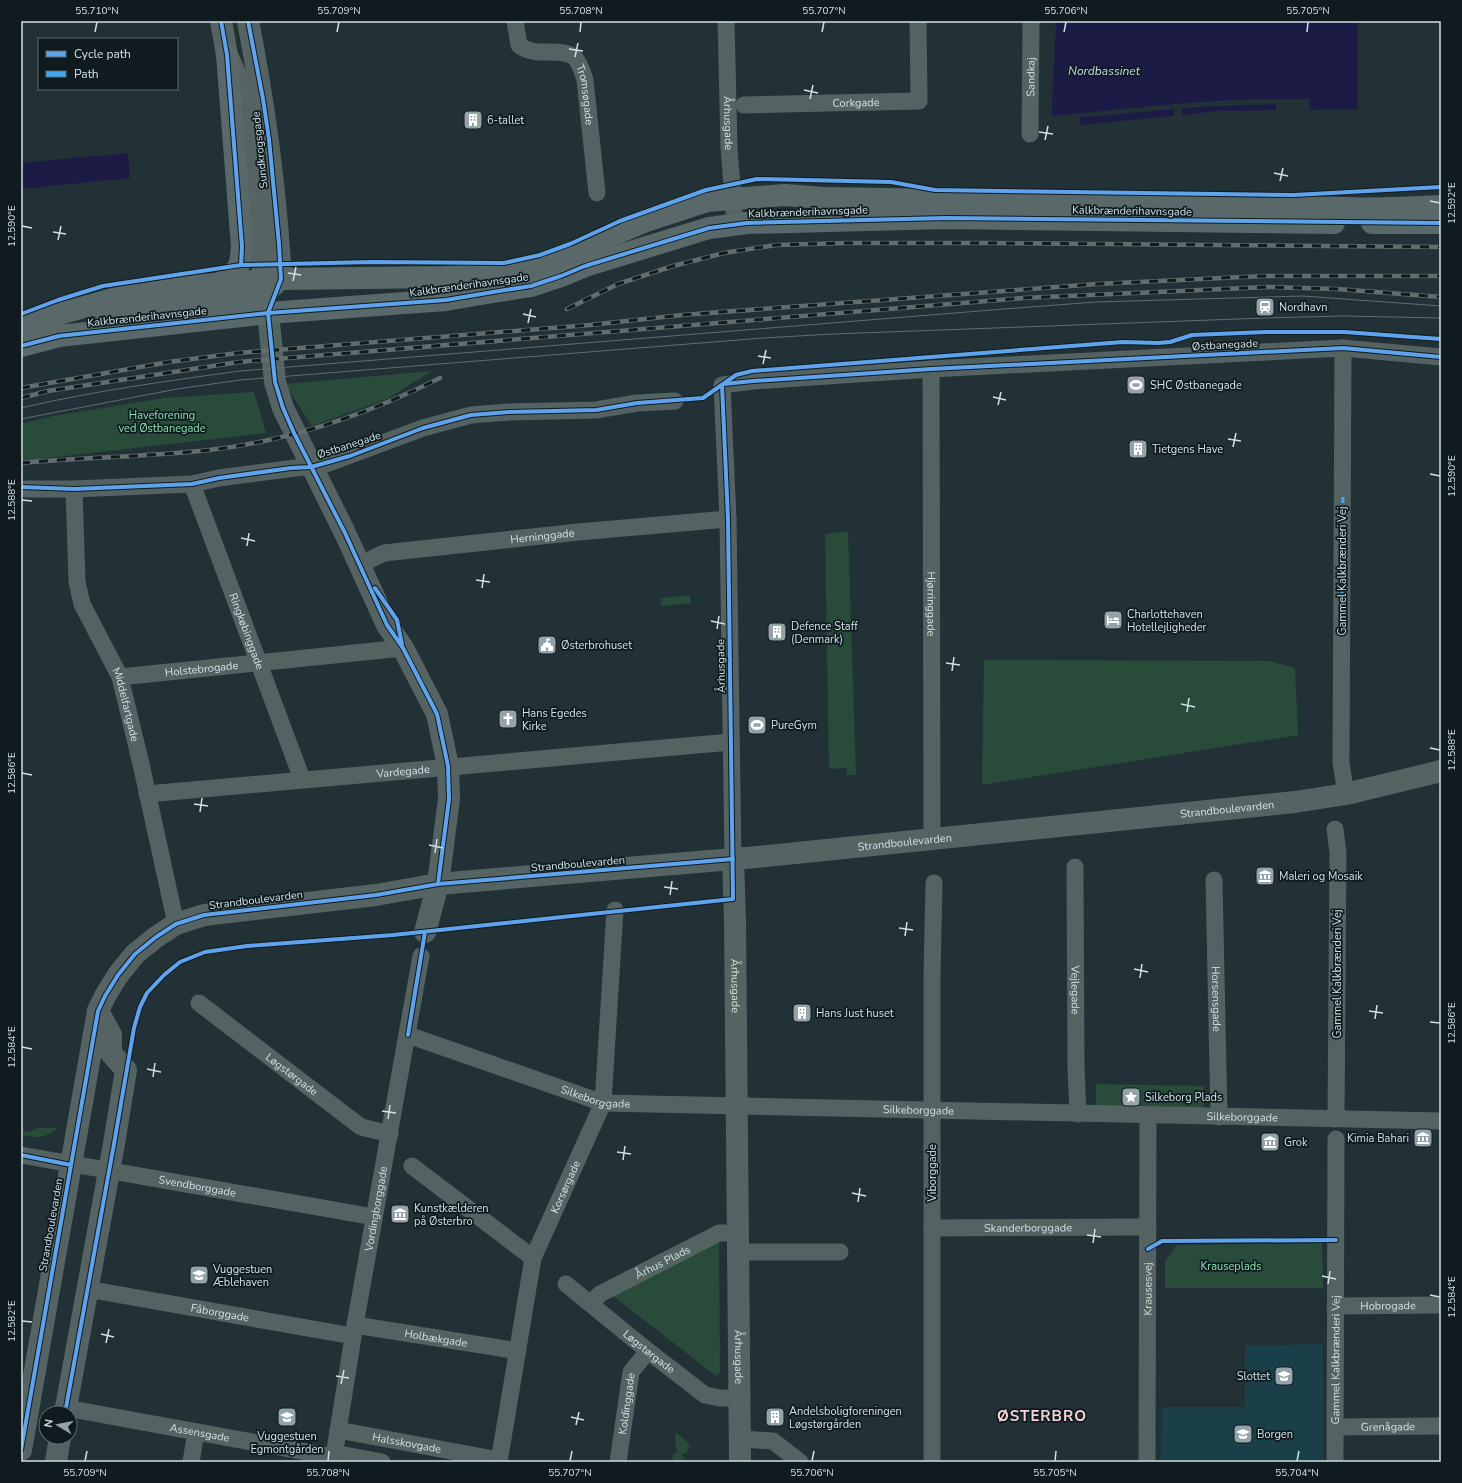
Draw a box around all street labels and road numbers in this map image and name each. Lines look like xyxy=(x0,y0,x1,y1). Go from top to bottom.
street label: Sandkaj xyxy=(1023,57,1038,97)
street label: Tromsøgade xyxy=(573,62,597,126)
street label: Corkgade xyxy=(832,94,880,110)
street label: Århusgade xyxy=(720,96,737,151)
street label: Sundkrogsgade xyxy=(248,111,272,189)
street label: Kalkbrænderihavnsgade xyxy=(748,202,868,222)
street label: Kalkbrænderihavnsgade xyxy=(1072,202,1192,220)
street label: Kalkbrænderihavnsgade xyxy=(409,269,530,301)
street label: Kalkbrænderihavnsgade xyxy=(87,303,208,331)
street label: Østbanegade xyxy=(1191,336,1259,354)
street label: Østbanegade xyxy=(315,428,383,462)
street label: Gammel Kalkbrænderi Vej xyxy=(1335,506,1350,636)
street label: Herninggade xyxy=(510,525,575,547)
street label: Hjørringgade xyxy=(924,572,939,637)
street label: Ringkøbinggade xyxy=(226,591,268,672)
street label: Århusgade xyxy=(712,639,729,693)
street label: Holstebrogade xyxy=(164,657,239,680)
street label: Middelfartgade xyxy=(109,665,143,743)
street label: Vardegade xyxy=(375,761,430,781)
street label: Strandboulevarden xyxy=(1179,797,1275,821)
street label: Strandboulevarden xyxy=(857,830,952,854)
street label: Strandboulevarden xyxy=(530,852,626,876)
street label: Strandboulevarden xyxy=(208,887,304,913)
street label: Gammel Kalkbrænderi Vej xyxy=(1330,909,1345,1039)
street label: Århusgade xyxy=(728,959,744,1013)
street label: Vejlegade xyxy=(1068,964,1083,1015)
street label: Horsensgade xyxy=(1208,966,1225,1032)
street label: Løgstørgade xyxy=(263,1049,321,1099)
street label: Silkeborggade xyxy=(559,1081,630,1111)
street label: Silkeborggade xyxy=(883,1102,954,1118)
street label: Silkeborggade xyxy=(1207,1108,1278,1125)
street label: Viborggade xyxy=(925,1144,940,1203)
street label: Korsørgade xyxy=(547,1158,584,1216)
street label: Vordingborggade xyxy=(361,1165,391,1253)
street label: Svendborggade xyxy=(157,1172,237,1200)
street label: Strandboulevarden xyxy=(35,1177,67,1273)
street label: Skanderborggade xyxy=(984,1220,1072,1235)
street label: Århus Plads xyxy=(632,1242,693,1282)
street label: Krausesvej xyxy=(1140,1262,1155,1316)
street label: Gammel Kalkbrænderi Vej xyxy=(1328,1295,1343,1425)
street label: Hobrogade xyxy=(1360,1298,1416,1313)
street label: Fåborggade xyxy=(190,1300,250,1325)
street label: Holbækgade xyxy=(403,1325,469,1350)
street label: Løgstørgade xyxy=(620,1326,678,1377)
street label: Århusgade xyxy=(731,1330,747,1384)
street label: Koldinggade xyxy=(615,1372,638,1436)
street label: Grenågade xyxy=(1361,1419,1415,1434)
street label: Assensgade xyxy=(169,1420,231,1445)
street label: Halsskovgade xyxy=(371,1429,443,1457)

